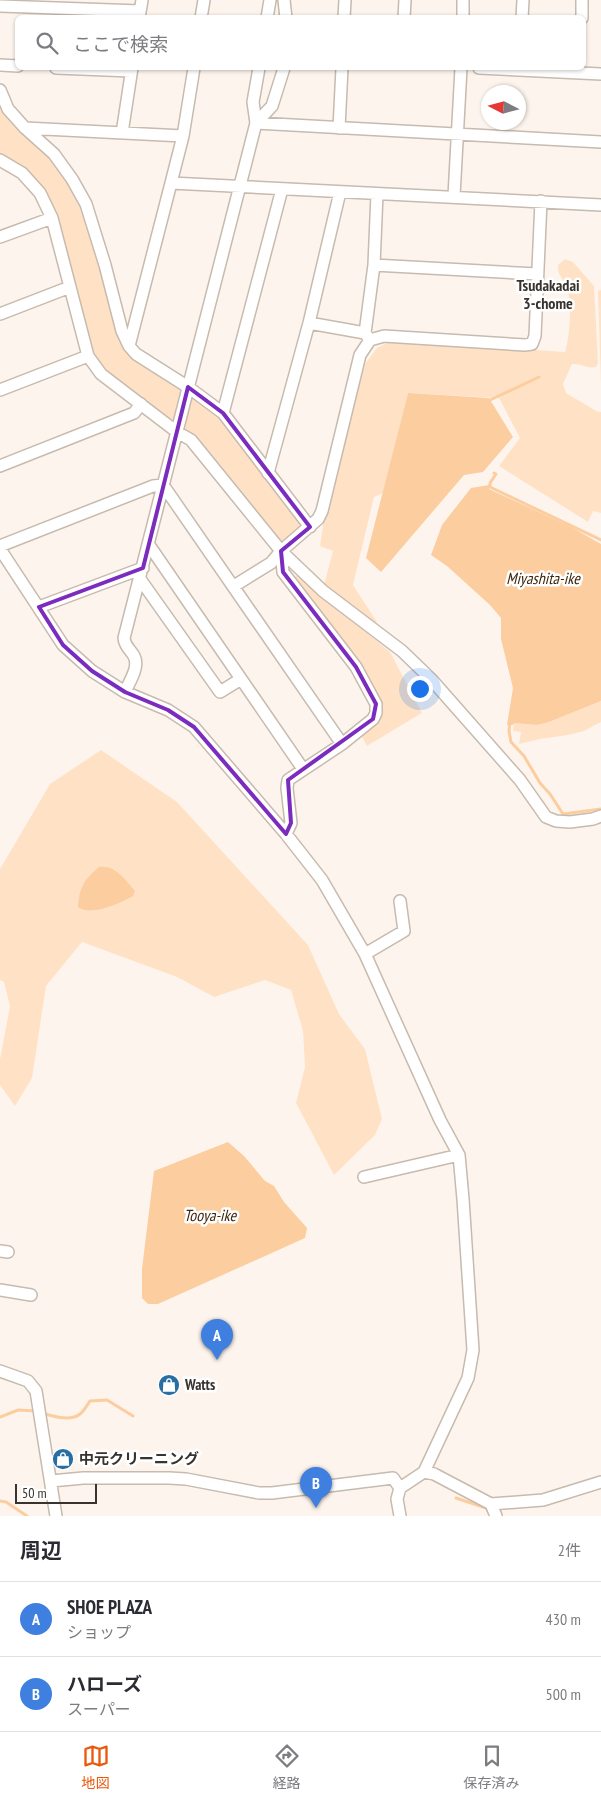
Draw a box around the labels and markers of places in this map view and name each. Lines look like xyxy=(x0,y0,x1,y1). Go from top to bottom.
pin: A xyxy=(201,1319,233,1360)
shop icon: Watts xyxy=(157,1373,181,1397)
place label: Watts xyxy=(184,1375,215,1394)
shop icon: 中元クリーニング xyxy=(51,1447,75,1471)
place label: 中元クリーニング xyxy=(79,1449,199,1468)
pin: B xyxy=(300,1467,332,1508)

